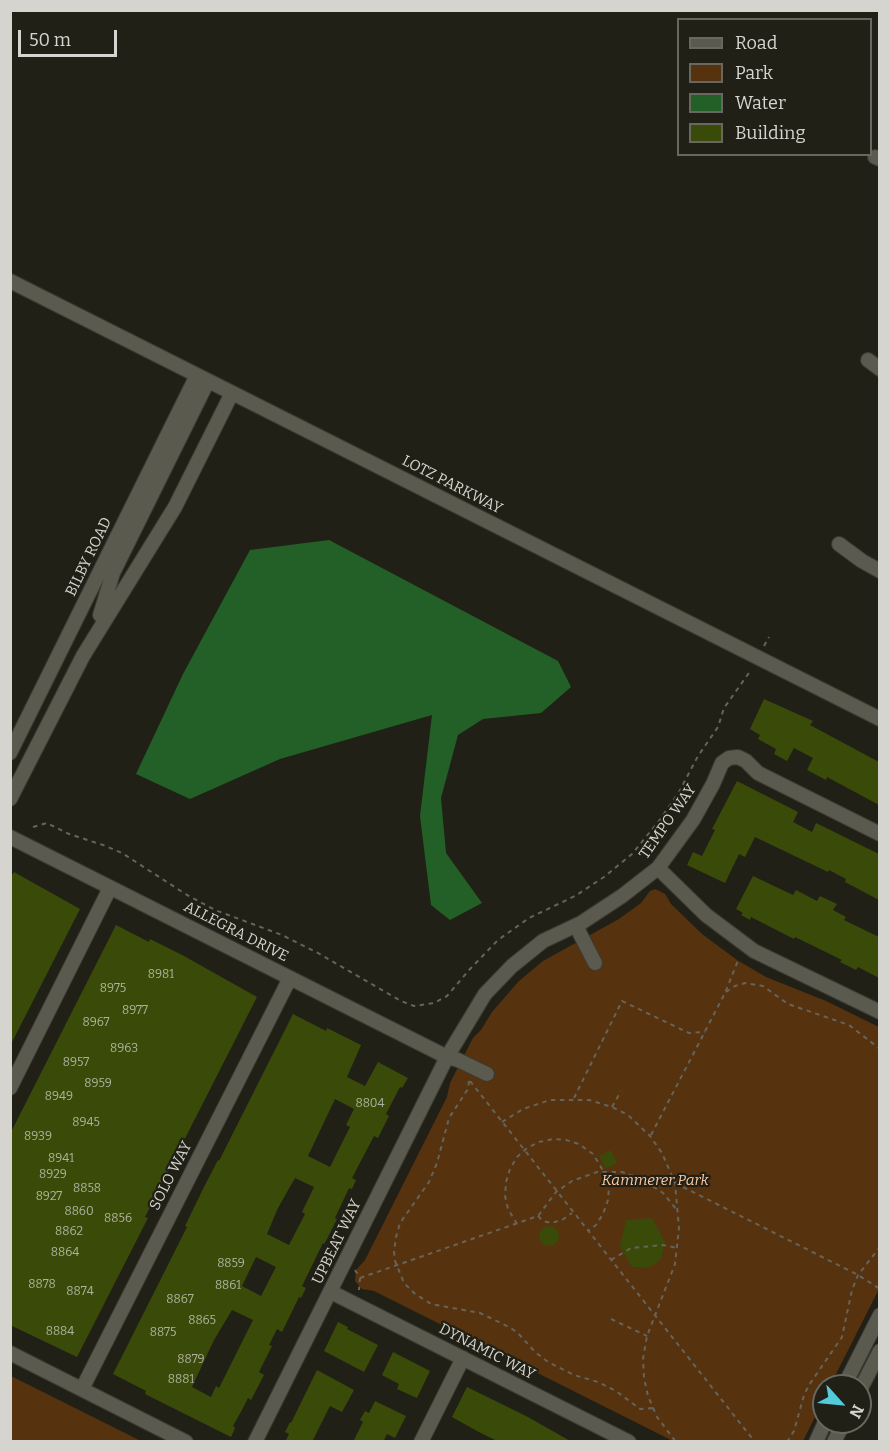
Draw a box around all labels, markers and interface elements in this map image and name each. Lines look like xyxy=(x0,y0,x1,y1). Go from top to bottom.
scale bar xyxy=(21,18,120,56)
legend xyxy=(677,18,872,156)
text: 50 m xyxy=(29,29,71,51)
text: Road xyxy=(735,32,777,54)
text: Park xyxy=(735,62,773,84)
text: Water xyxy=(735,92,786,114)
text: Building xyxy=(735,122,806,144)
street label: LOTZ PARKWAY xyxy=(399,452,505,518)
street label: BILBY ROAD xyxy=(62,515,116,599)
street label: TEMPO WAY xyxy=(636,781,700,863)
street label: ALLEGRA DRIVE xyxy=(181,898,291,966)
house number: 8981 xyxy=(148,968,174,982)
house number: 8975 xyxy=(100,982,126,996)
house number: 8977 xyxy=(122,1004,148,1018)
house number: 8967 xyxy=(82,1016,110,1030)
house number: 8963 xyxy=(110,1042,138,1056)
house number: 8957 xyxy=(63,1056,89,1070)
house number: 8959 xyxy=(84,1077,112,1091)
house number: 8949 xyxy=(45,1090,73,1104)
house number: 8804 xyxy=(355,1097,385,1111)
house number: 8945 xyxy=(72,1116,100,1130)
house number: 8939 xyxy=(24,1130,52,1144)
street label: SOLO WAY xyxy=(146,1138,196,1214)
house number: 8941 xyxy=(48,1152,74,1166)
house number: 8929 xyxy=(39,1168,67,1182)
park label: Kammerer Park xyxy=(601,1172,709,1190)
house number: 8858 xyxy=(73,1182,101,1196)
house number: 8927 xyxy=(36,1190,62,1204)
street label: UPBEAT WAY xyxy=(309,1197,365,1287)
house number: 8860 xyxy=(64,1205,94,1219)
house number: 8856 xyxy=(104,1212,132,1226)
house number: 8862 xyxy=(55,1225,83,1239)
house number: 8864 xyxy=(51,1246,79,1260)
house number: 8859 xyxy=(217,1257,245,1271)
house number: 8878 xyxy=(28,1278,56,1292)
house number: 8861 xyxy=(215,1279,241,1293)
house number: 8874 xyxy=(66,1285,94,1299)
house number: 8867 xyxy=(166,1293,194,1307)
house number: 8865 xyxy=(188,1314,216,1328)
street label: DYNAMIC WAY xyxy=(436,1320,538,1384)
house number: 8884 xyxy=(46,1325,74,1339)
house number: 8875 xyxy=(150,1326,176,1340)
house number: 8879 xyxy=(177,1353,205,1367)
house number: 8881 xyxy=(168,1373,194,1387)
north arrow xyxy=(812,1374,872,1434)
text: N xyxy=(845,1402,868,1421)

